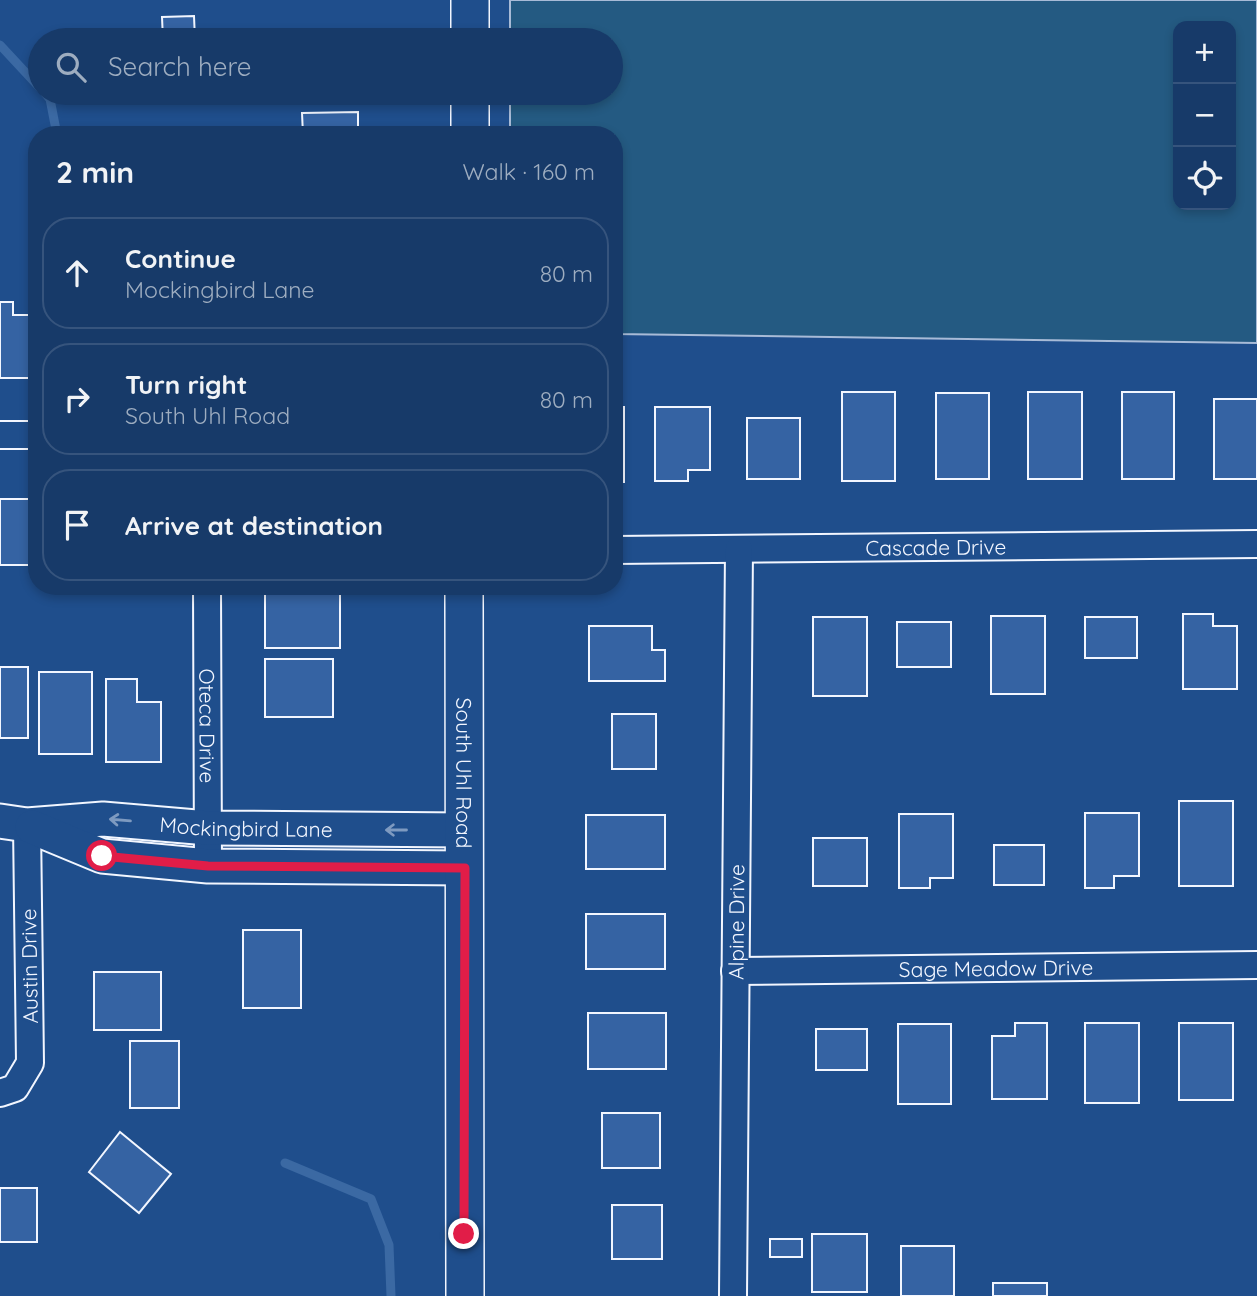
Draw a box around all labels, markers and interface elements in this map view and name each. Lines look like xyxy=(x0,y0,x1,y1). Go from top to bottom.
map controls xyxy=(1173,21,1236,210)
button: + xyxy=(1173,21,1236,84)
search box xyxy=(28,28,623,105)
icon: search xyxy=(52,48,90,86)
text: Search here xyxy=(108,50,252,83)
button: − xyxy=(1173,84,1236,147)
button: locate xyxy=(1173,147,1236,210)
text: 2 min xyxy=(56,153,134,191)
text: Walk · 160 m xyxy=(463,157,595,186)
text: Continue xyxy=(125,242,236,275)
icon: ahead xyxy=(58,254,96,292)
text: 80 m xyxy=(540,259,593,288)
text: Mockingbird Lane xyxy=(125,275,315,304)
text: Turn right xyxy=(125,368,247,401)
icon: right xyxy=(58,380,96,418)
text: 80 m xyxy=(540,385,593,414)
text: South Uhl Road xyxy=(125,401,290,430)
icon: arrive xyxy=(58,506,96,544)
text: Arrive at destination xyxy=(125,509,383,542)
street label: Cascade Drive xyxy=(865,533,1007,561)
street label: Oteca Drive xyxy=(194,668,221,784)
street label: South Uhl Road xyxy=(451,698,477,848)
street label: Mockingbird Lane xyxy=(159,811,333,842)
one-way arrow xyxy=(110,814,132,827)
one-way arrow xyxy=(385,823,408,836)
route start xyxy=(86,840,117,871)
street label: Alpine Drive xyxy=(723,864,749,980)
street label: Austin Drive xyxy=(15,908,43,1024)
street label: Sage Meadow Drive xyxy=(899,954,1093,982)
route end xyxy=(448,1218,479,1249)

